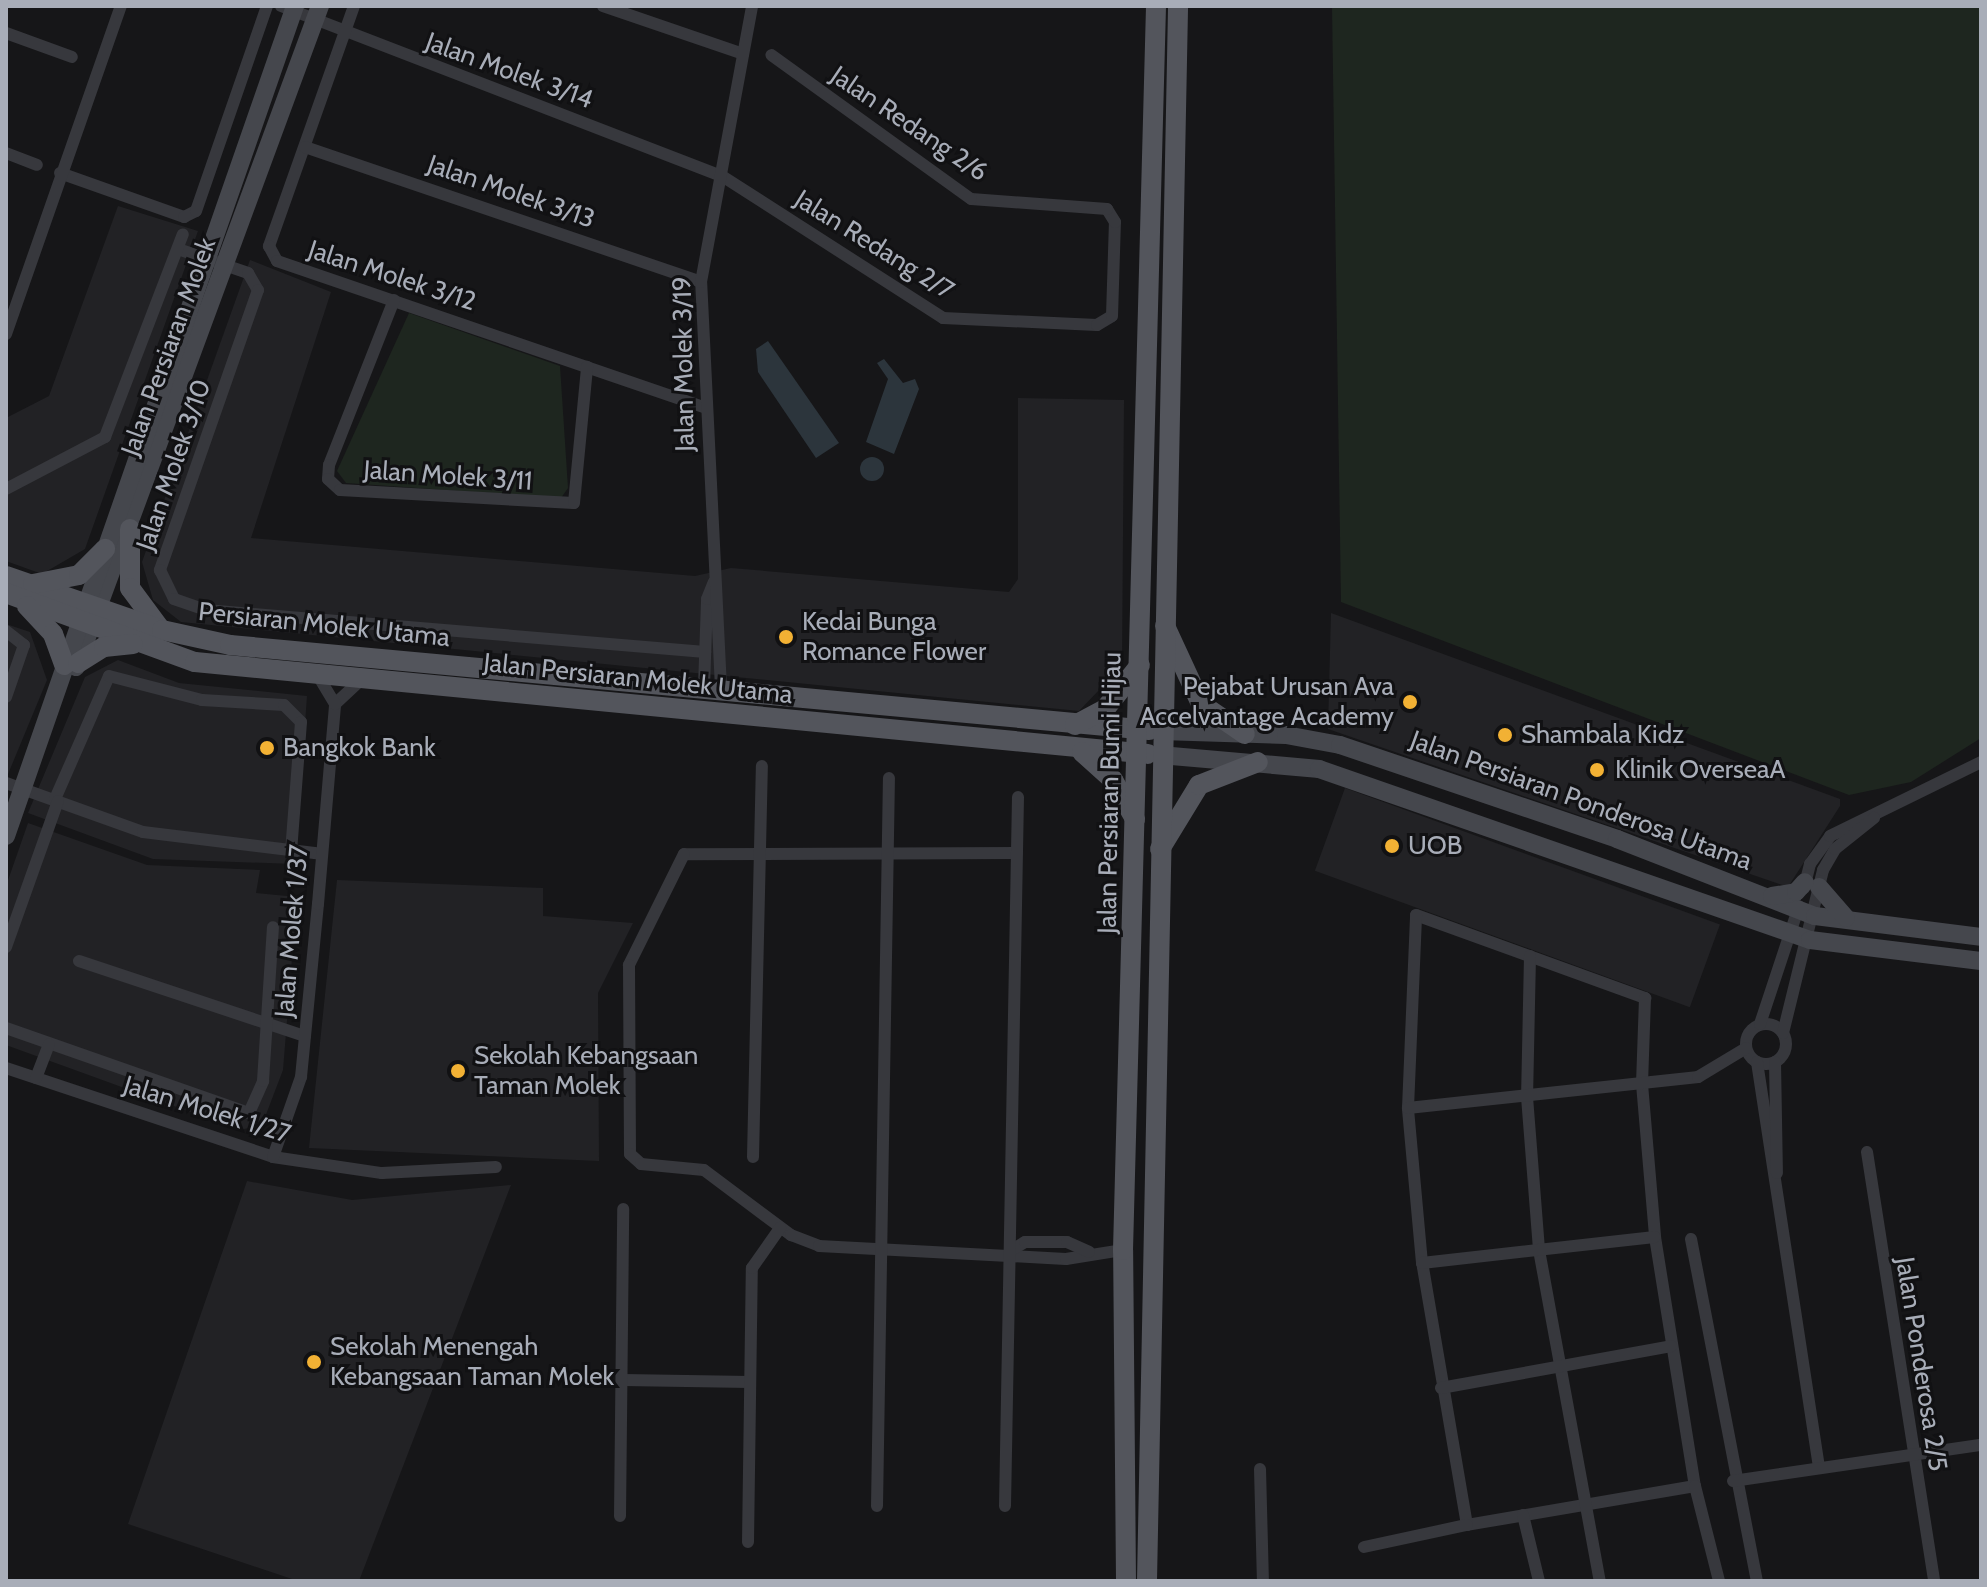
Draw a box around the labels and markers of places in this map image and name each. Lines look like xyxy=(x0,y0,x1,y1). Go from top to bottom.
place label: Kedai Bunga Romance Flower xyxy=(802,606,986,668)
marker: Kedai Bunga Romance Flower xyxy=(777,628,795,646)
place label: Pejabat Urusan Ava Accelvantage Academy xyxy=(1140,671,1394,732)
marker: Pejabat Urusan Ava Accelvantage Academy xyxy=(1401,693,1419,711)
place label: Shambala Kidz xyxy=(1521,719,1684,751)
marker: Shambala Kidz xyxy=(1496,726,1514,744)
place label: Bangkok Bank xyxy=(283,732,436,764)
marker: Bangkok Bank xyxy=(258,739,276,757)
place label: Klinik OverseaA xyxy=(1615,754,1786,786)
marker: Klinik OverseaA xyxy=(1586,759,1608,781)
place label: UOB xyxy=(1408,830,1462,862)
marker: UOB xyxy=(1383,837,1401,855)
place label: Sekolah Kebangsaan Taman Molek xyxy=(474,1040,698,1102)
marker: Sekolah Kebangsaan Taman Molek xyxy=(449,1062,467,1080)
place label: Sekolah Menengah Kebangsaan Taman Molek xyxy=(330,1331,614,1392)
marker: Sekolah Menengah Kebangsaan Taman Molek xyxy=(305,1353,323,1371)

